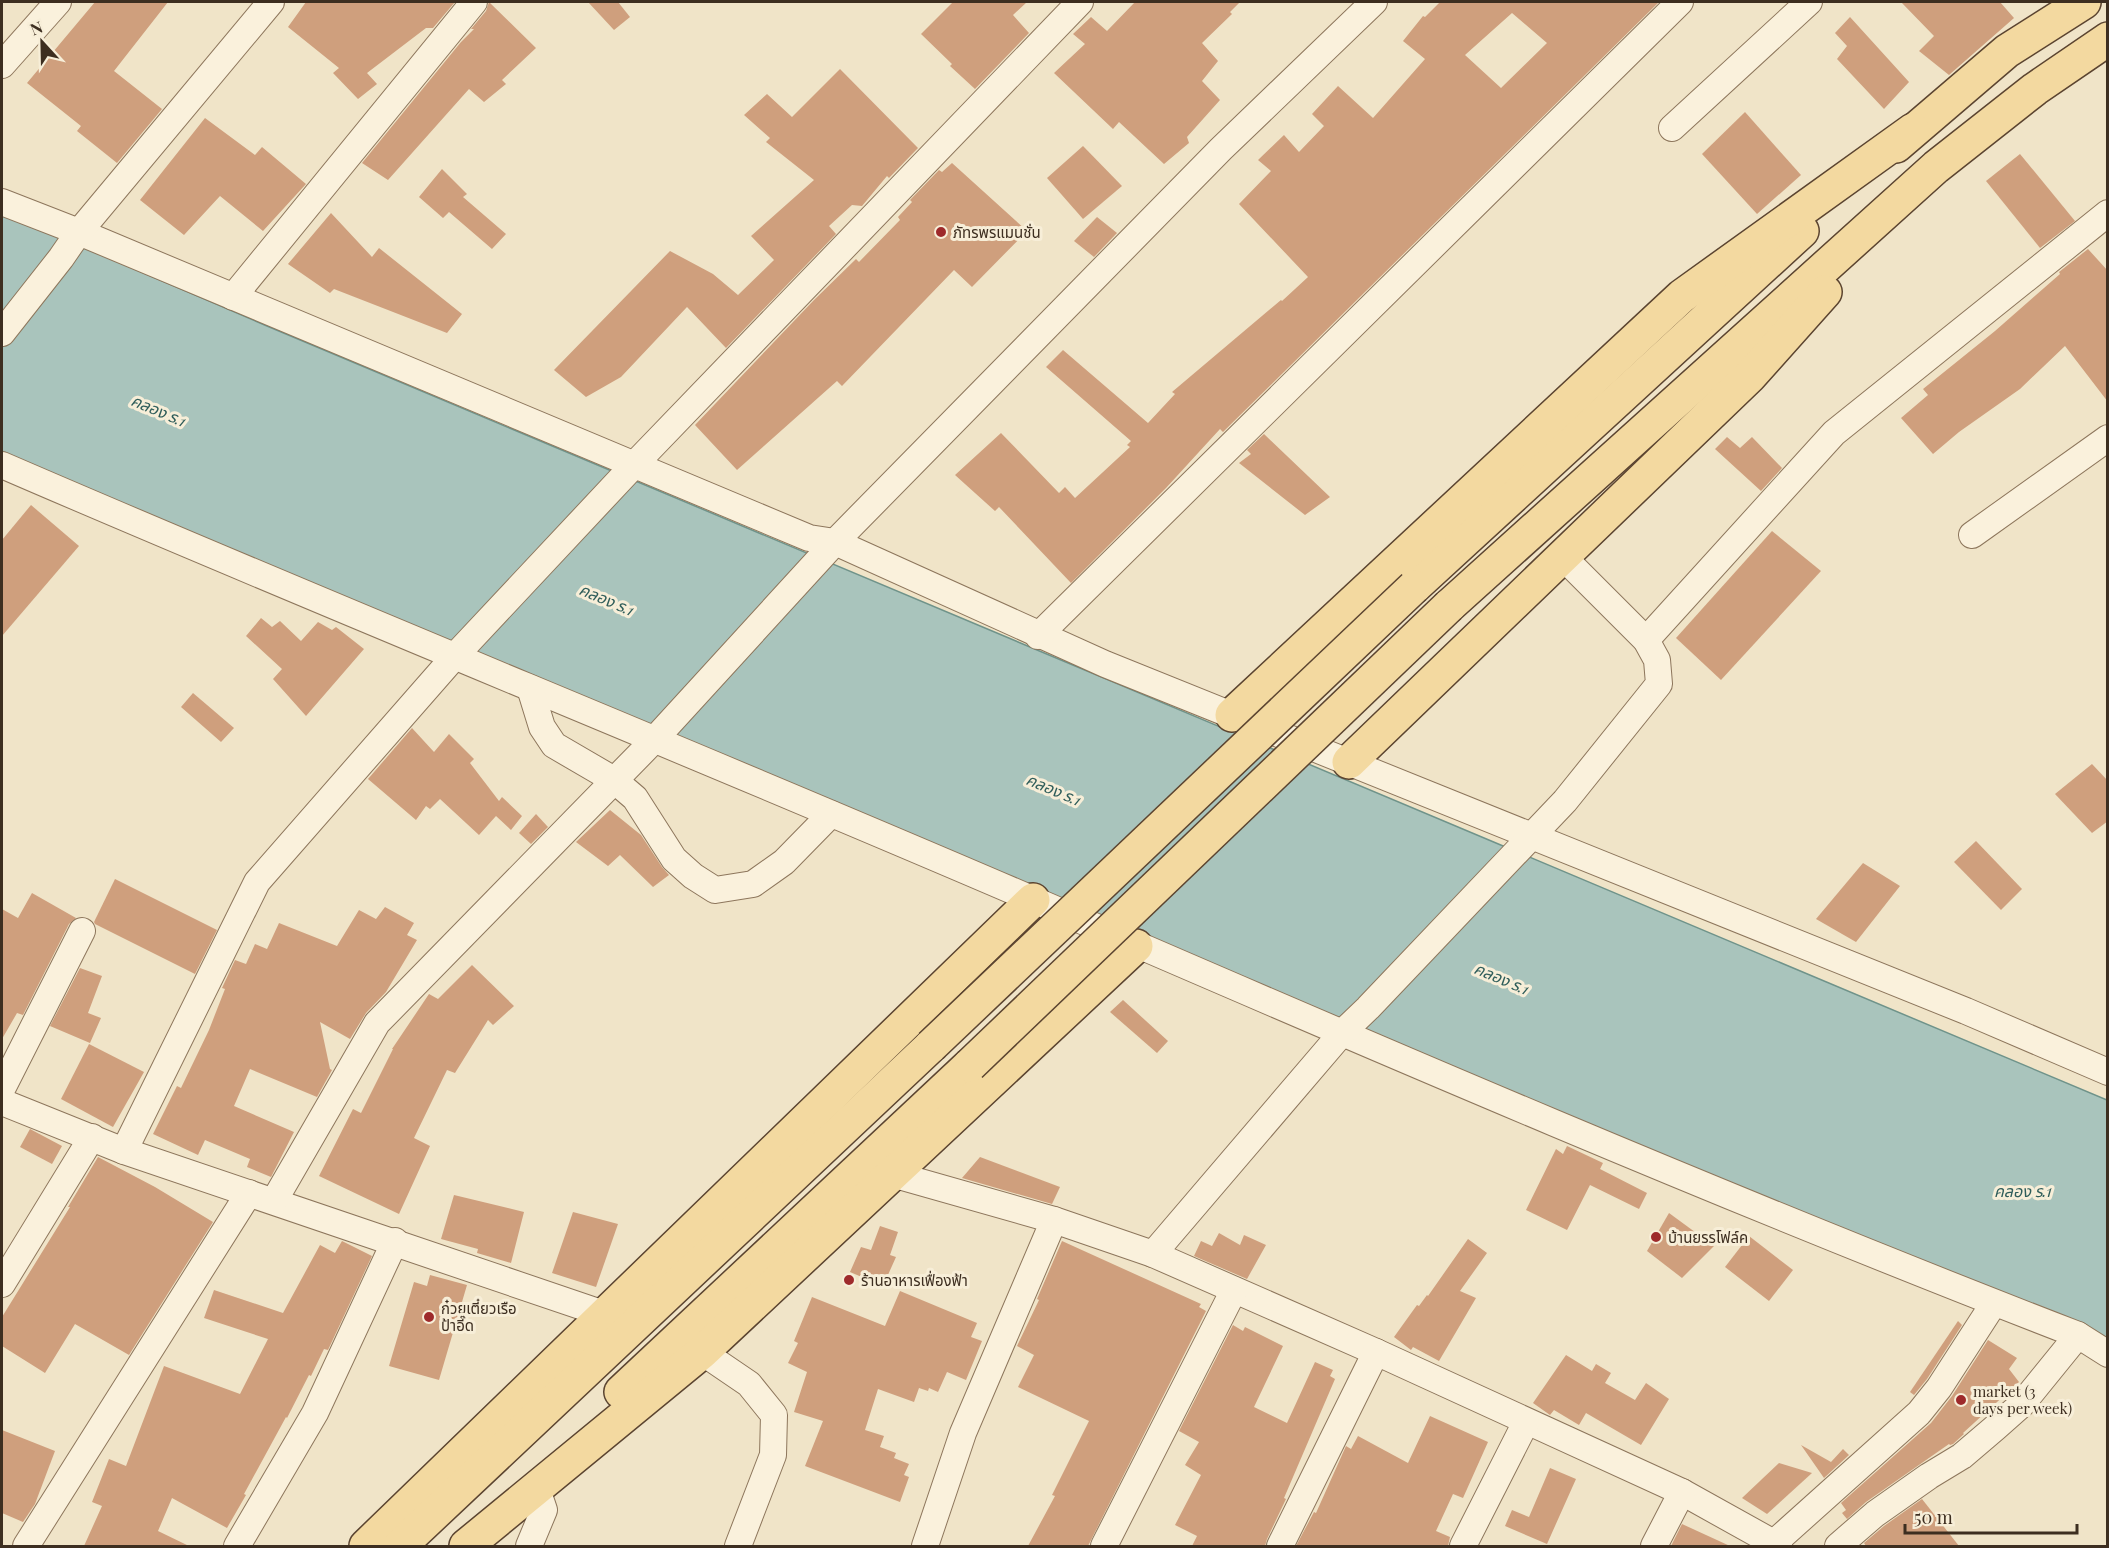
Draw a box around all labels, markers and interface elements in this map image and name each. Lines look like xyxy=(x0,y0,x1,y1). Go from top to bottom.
north arrow xyxy=(12,12,72,72)
text: N xyxy=(27,16,46,40)
place label: ภัทรพรแมนชั่น xyxy=(953,222,1041,242)
marker: ภัทรพรแมนชั่น xyxy=(934,225,948,239)
water label: คลอง ร.1 xyxy=(128,389,190,431)
water label: คลอง ร.1 xyxy=(576,578,638,620)
water label: คลอง ร.1 xyxy=(1023,768,1085,810)
water label: คลอง ร.1 xyxy=(1471,957,1533,999)
water label: คลอง ร.1 xyxy=(1994,1180,2053,1201)
place label: บ้านยรรโฟล์ค xyxy=(1668,1227,1748,1247)
marker: บ้านยรรโฟล์ค xyxy=(1649,1230,1663,1244)
place label: ร้านอาหารเฟื่องฟ้า xyxy=(861,1270,968,1290)
marker: ร้านอาหารเฟื่องฟ้า xyxy=(842,1273,856,1287)
place label: ก๋วยเตี๋ยวเรือ ป้าอี๊ด xyxy=(441,1298,517,1335)
marker: ก๋วยเตี๋ยวเรือ ป้าอี๊ด xyxy=(422,1310,436,1324)
place label: market (3 days per week) xyxy=(1973,1381,2072,1418)
marker: market (3 days per week) xyxy=(1954,1393,1968,1407)
scale bar xyxy=(1905,1497,2078,1535)
text: 50 m xyxy=(1914,1505,1953,1529)

